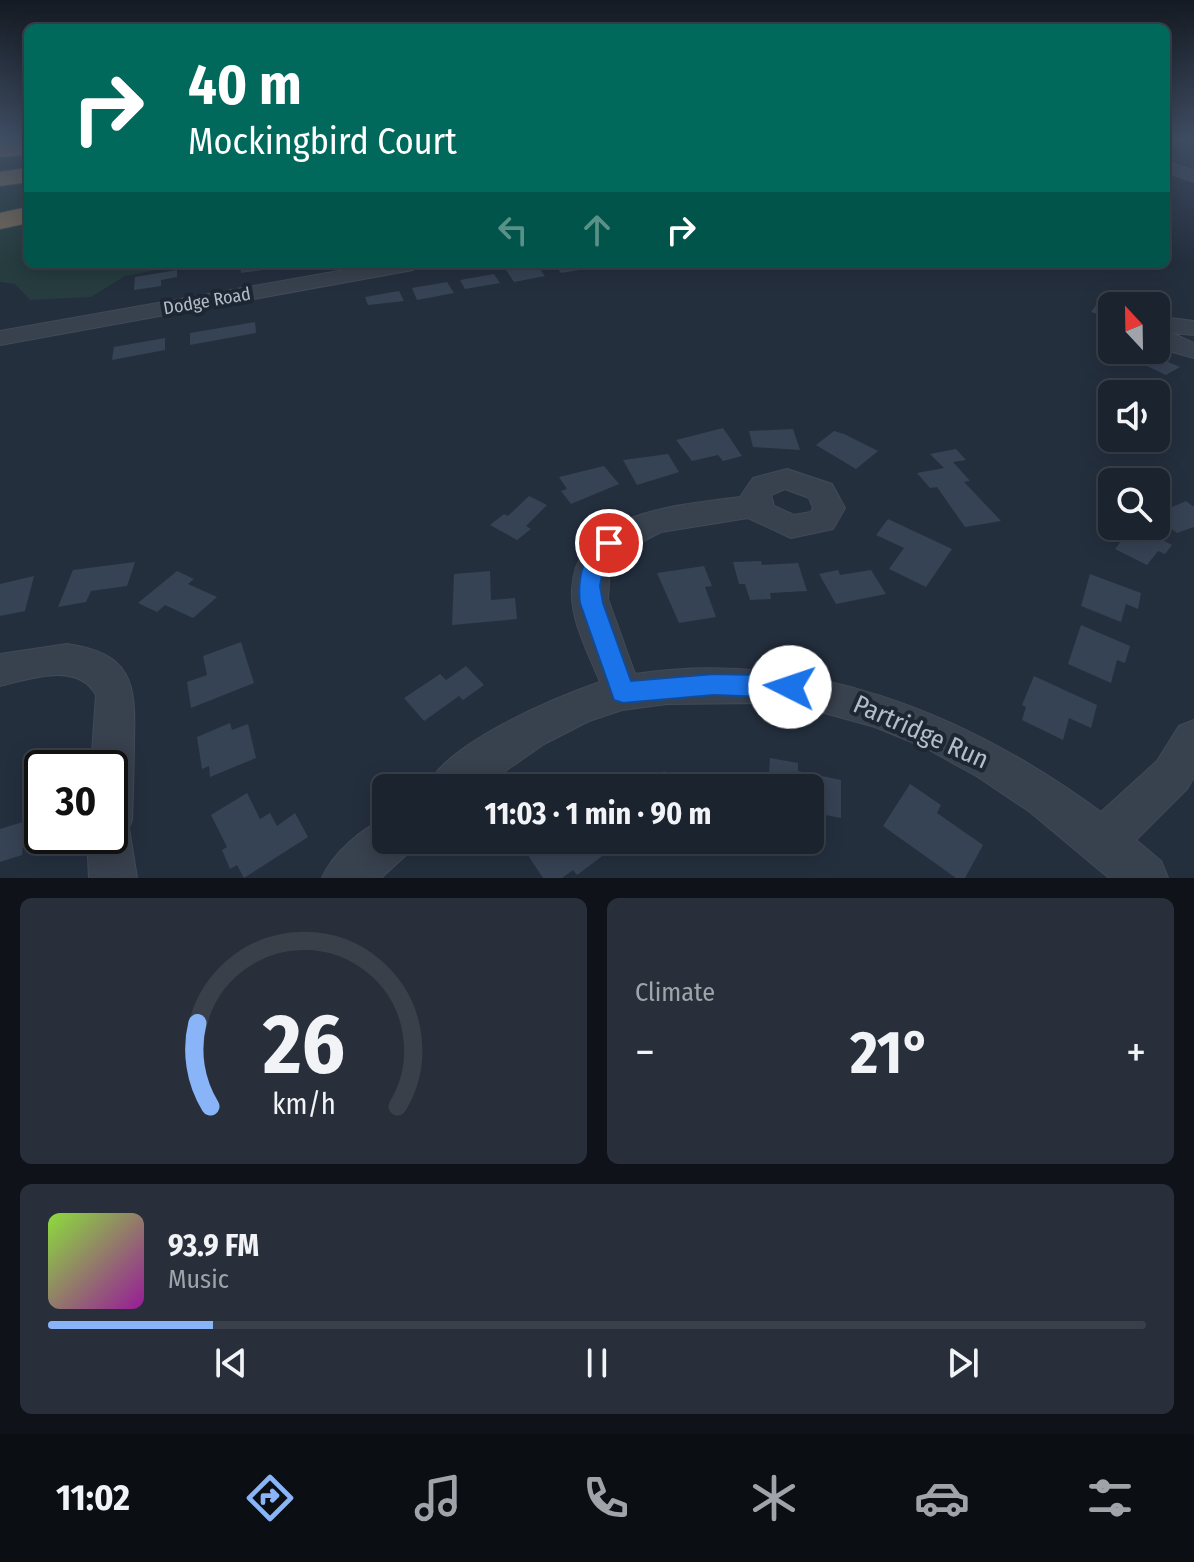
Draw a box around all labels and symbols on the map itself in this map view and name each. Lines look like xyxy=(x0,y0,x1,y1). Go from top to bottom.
street label: Dodge Road xyxy=(162,283,252,319)
north arrow xyxy=(1098,292,1170,364)
pin xyxy=(575,509,643,577)
position arrow xyxy=(748,645,832,729)
street label: Partridge Run xyxy=(849,688,993,776)
speed limit sign: 30 xyxy=(24,750,128,854)

